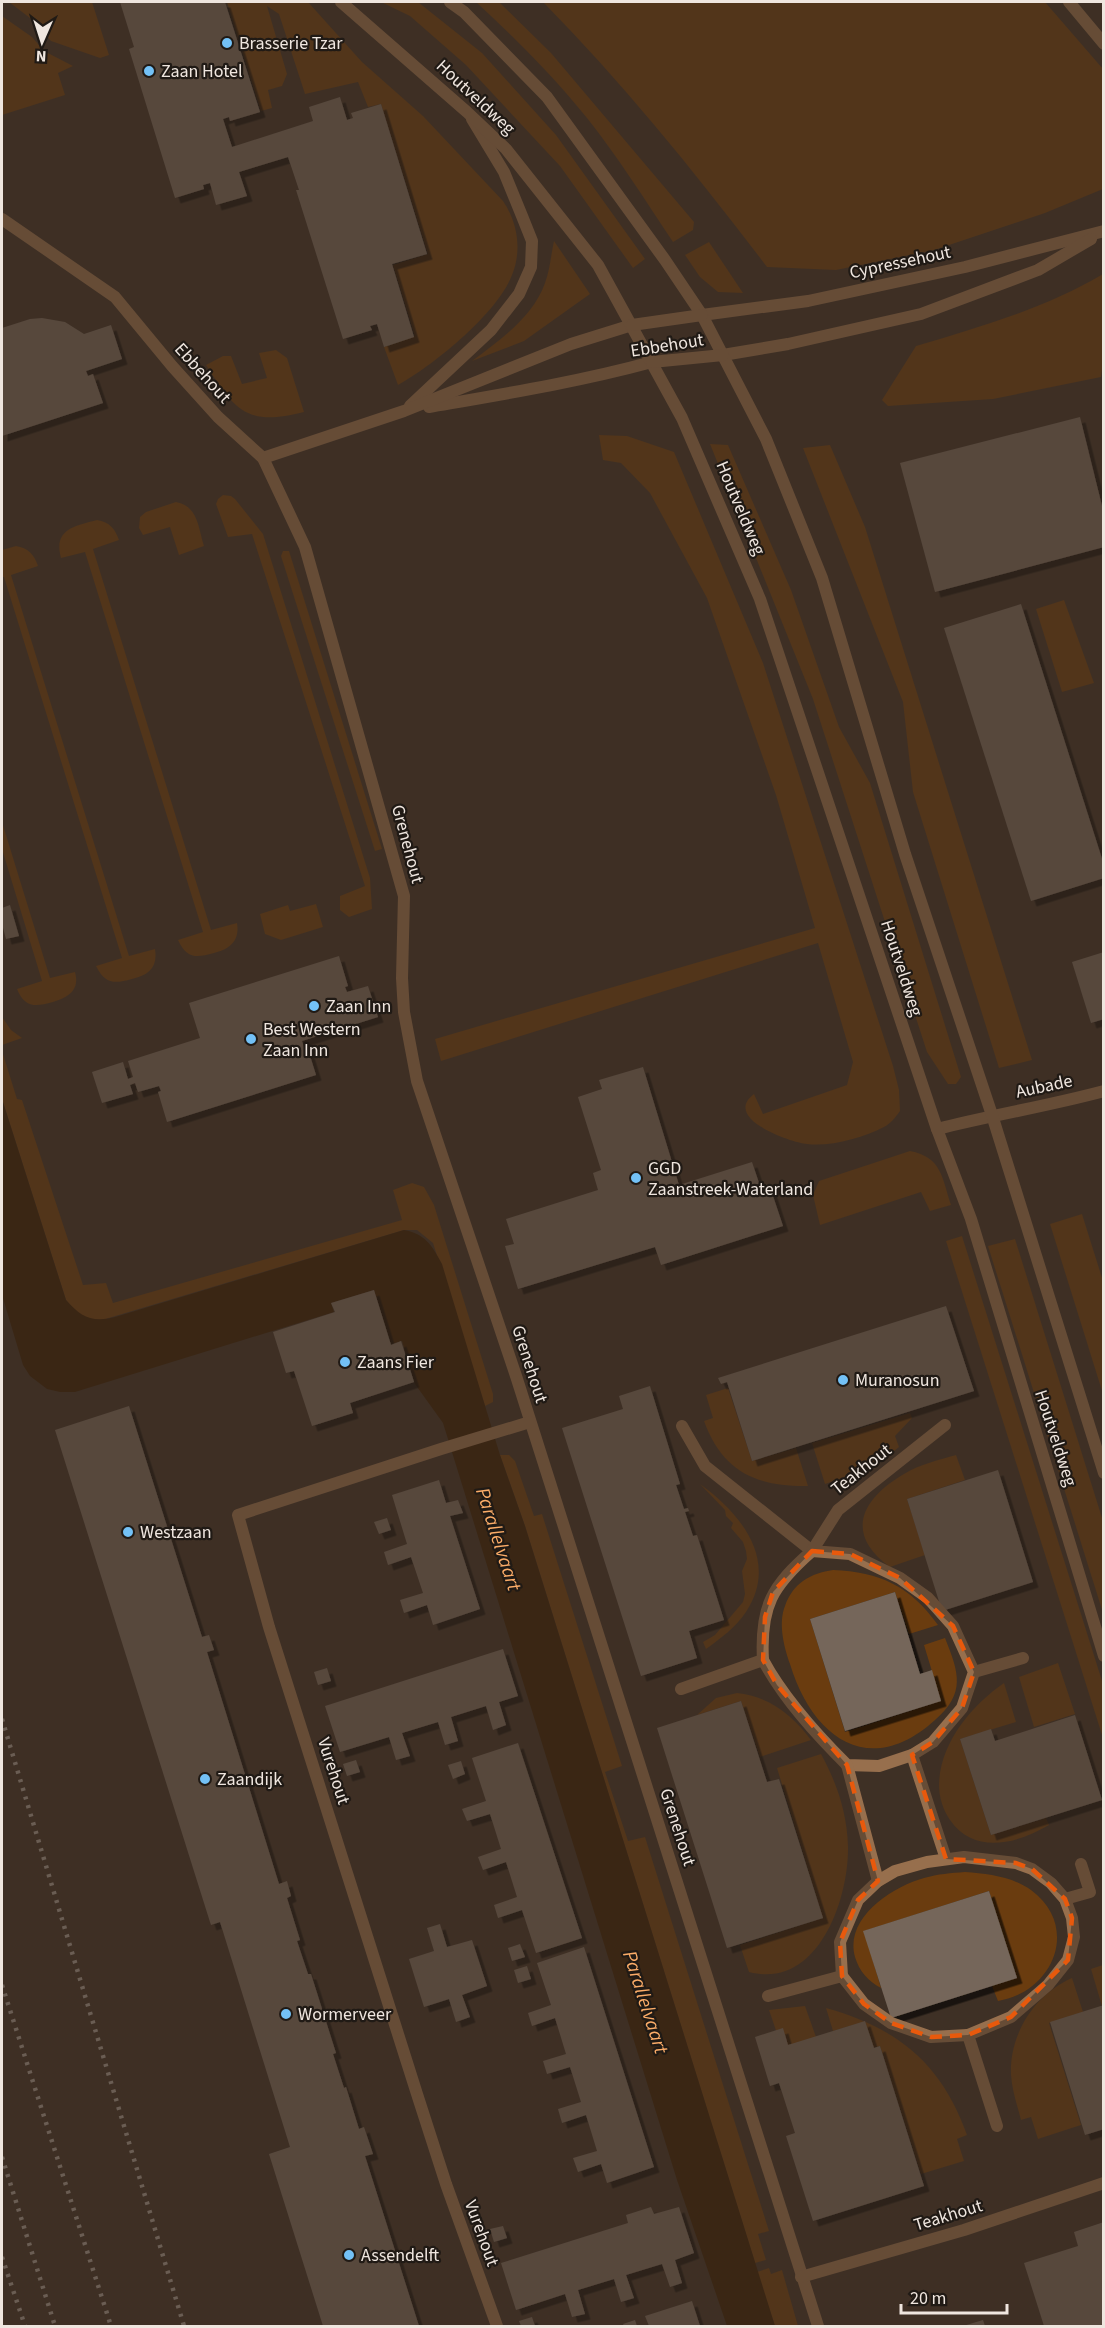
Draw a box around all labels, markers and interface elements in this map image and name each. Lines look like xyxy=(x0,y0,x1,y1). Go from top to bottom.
north arrow xyxy=(12,12,72,72)
place label: Brasserie Tzar xyxy=(239,31,343,56)
marker: Brasserie Tzar xyxy=(220,36,234,50)
text: N xyxy=(35,45,47,67)
street label: Houtveldweg xyxy=(431,54,521,141)
place label: Zaan Hotel xyxy=(161,59,243,84)
marker: Zaan Hotel xyxy=(142,64,156,78)
street label: Cypressehout xyxy=(847,240,953,285)
street label: Ebbehout xyxy=(629,327,705,364)
street label: Ebbehout xyxy=(169,338,237,409)
street label: Houtveldweg xyxy=(710,457,772,559)
street label: Grenehout xyxy=(385,802,430,886)
street label: Houtveldweg xyxy=(874,917,929,1020)
place label: Zaan Inn xyxy=(326,994,391,1019)
marker: Zaan Inn xyxy=(307,999,321,1013)
place label: Best Western Zaan Inn xyxy=(263,1017,361,1063)
marker: Best Western Zaan Inn xyxy=(244,1032,258,1046)
street label: Aubade xyxy=(1014,1068,1075,1105)
place label: GGD Zaanstreek-Waterland xyxy=(648,1156,813,1202)
marker: GGD Zaanstreek-Waterland xyxy=(629,1171,643,1185)
street label: Grenehout xyxy=(505,1322,554,1406)
place label: Zaans Fier xyxy=(357,1350,435,1375)
marker: Zaans Fier xyxy=(338,1355,352,1369)
place label: Muranosun xyxy=(855,1368,940,1393)
marker: Muranosun xyxy=(836,1373,850,1387)
street label: Houtveldweg xyxy=(1028,1387,1083,1490)
street label: Teakhout xyxy=(826,1438,897,1501)
water label: Parallelvaart xyxy=(468,1484,528,1595)
place label: Westzaan xyxy=(140,1520,212,1545)
marker: Westzaan xyxy=(121,1525,135,1539)
street label: Vurehout xyxy=(311,1735,356,1808)
place label: Zaandijk xyxy=(217,1767,282,1792)
marker: Zaandijk xyxy=(198,1772,212,1786)
street label: Grenehout xyxy=(653,1785,702,1869)
water label: Parallelvaart xyxy=(615,1947,675,2058)
place label: Wormerveer xyxy=(298,2002,392,2027)
marker: Wormerveer xyxy=(279,2007,293,2021)
street label: Teakhout xyxy=(911,2193,986,2238)
street label: Vurehout xyxy=(458,2196,505,2270)
place label: Assendelft xyxy=(361,2243,440,2268)
marker: Assendelft xyxy=(342,2248,356,2262)
scale bar xyxy=(901,2277,1008,2315)
text: 20 m xyxy=(910,2286,946,2311)

